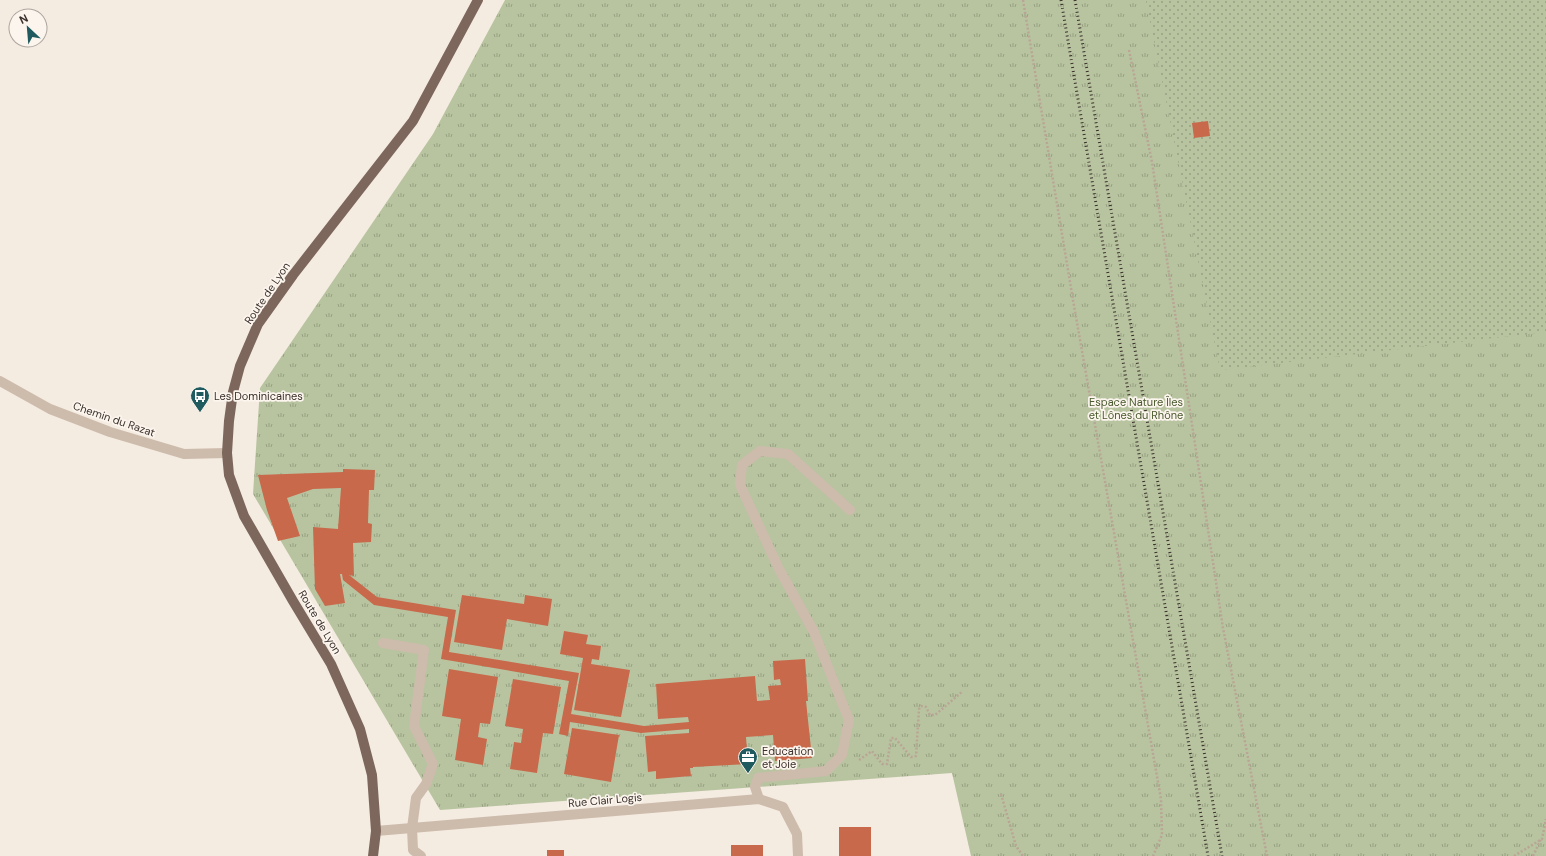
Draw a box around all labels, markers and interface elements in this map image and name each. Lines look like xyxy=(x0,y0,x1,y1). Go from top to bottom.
north arrow xyxy=(8,8,48,48)
text: N xyxy=(17,11,30,27)
street label: Route de Lyon xyxy=(241,259,293,327)
bus stop icon: Les Dominicaines xyxy=(189,385,211,413)
place label: Les Dominicaines xyxy=(214,389,303,403)
park label: Espace Nature Îles et Lônes du Rhône xyxy=(1089,395,1183,422)
street label: Chemin du Razat xyxy=(71,398,157,440)
street label: Route de Lyon xyxy=(295,588,345,656)
place label: Education et Joie xyxy=(762,744,813,771)
office icon: Education et Joie xyxy=(737,746,759,774)
street label: Rue Clair Logis xyxy=(567,790,643,810)

